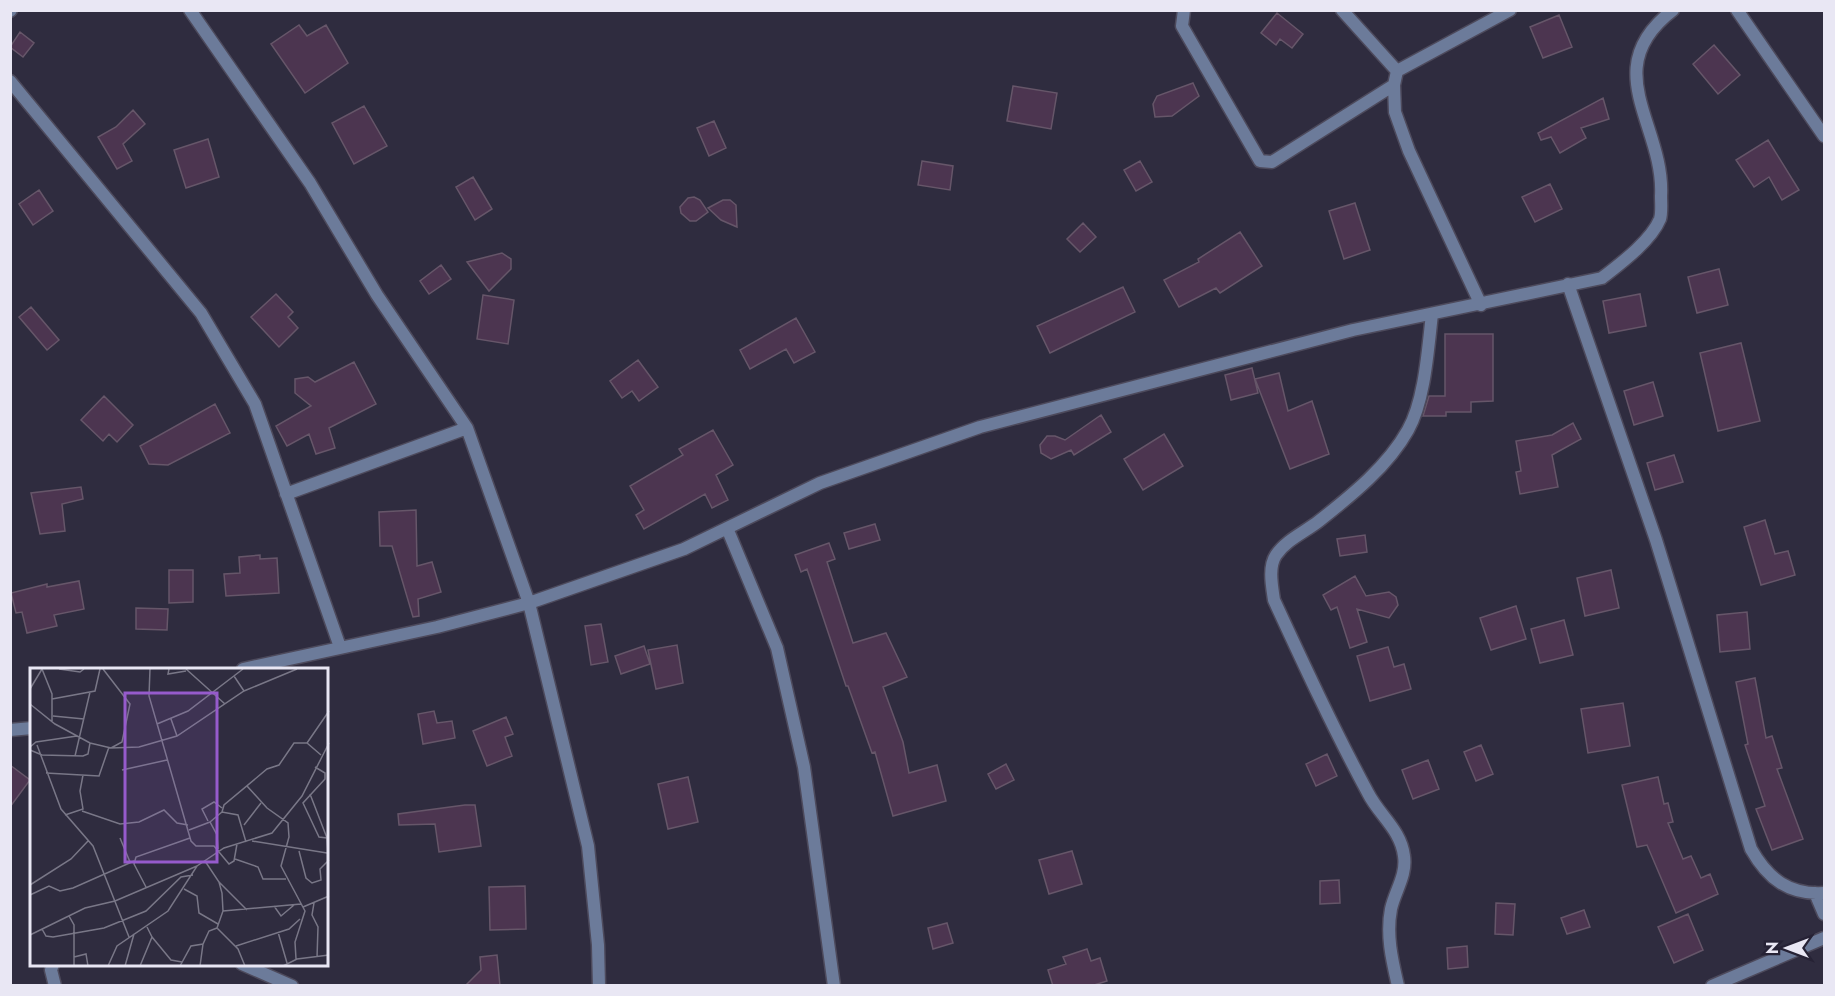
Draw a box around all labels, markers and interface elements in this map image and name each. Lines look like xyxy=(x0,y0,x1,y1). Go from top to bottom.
inset map xyxy=(30,668,328,966)
north arrow xyxy=(1757,918,1817,978)
text: N xyxy=(1761,942,1784,954)

